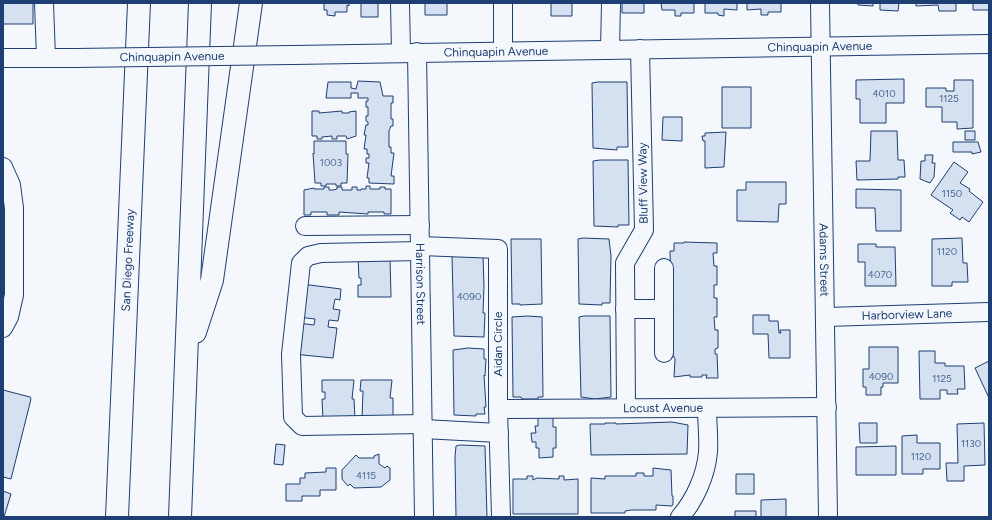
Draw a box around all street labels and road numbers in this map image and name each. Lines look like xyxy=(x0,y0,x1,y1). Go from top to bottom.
street label: Chinquapin Avenue xyxy=(767,39,873,54)
street label: Chinquapin Avenue xyxy=(443,44,549,60)
street label: Chinquapin Avenue xyxy=(119,49,225,64)
street label: Bluff View Way xyxy=(635,141,651,224)
street label: San Diego Freeway xyxy=(119,208,137,312)
street label: Adams Street xyxy=(816,223,832,297)
street label: Harrison Street xyxy=(413,243,428,326)
street label: Harborview Lane xyxy=(861,306,953,323)
street label: Aidan Circle xyxy=(491,311,505,376)
street label: Locust Avenue xyxy=(623,401,704,415)

